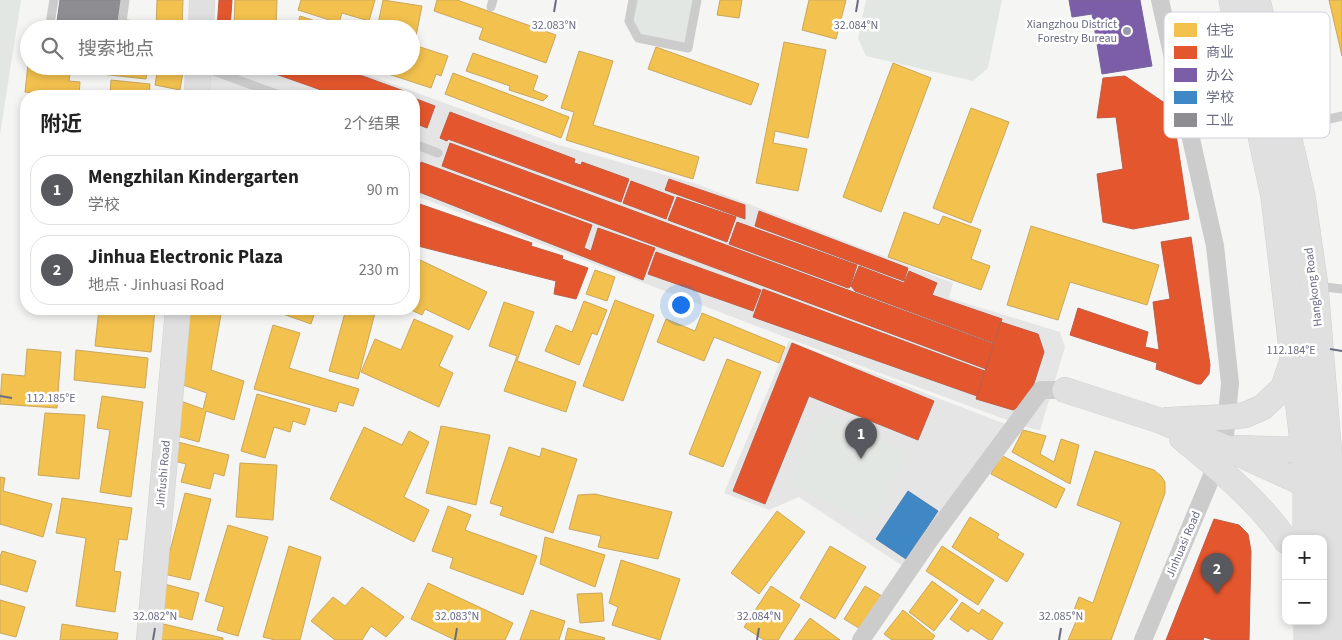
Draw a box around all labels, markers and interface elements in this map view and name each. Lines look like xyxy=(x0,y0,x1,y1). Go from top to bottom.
legend xyxy=(1164,12,1330,138)
place label: Xiangzhou District Forestry Bureau xyxy=(1027,16,1117,47)
text: 32.083°N xyxy=(532,17,576,34)
text: 32.084°N xyxy=(834,17,878,34)
search box xyxy=(20,20,420,75)
text: 住宅 xyxy=(1206,21,1234,41)
marker: Xiangzhou District Forestry Bureau xyxy=(1121,25,1133,37)
icon: search xyxy=(38,34,66,62)
text: 搜索地点 xyxy=(78,36,154,63)
text: 商业 xyxy=(1206,43,1234,63)
text: 办公 xyxy=(1206,66,1234,86)
text: 学校 xyxy=(1206,88,1234,108)
text: 附近 xyxy=(40,109,82,139)
text: 工业 xyxy=(1206,111,1234,131)
text: 2个结果 xyxy=(344,113,400,135)
text: Mengzhilan Kindergarten xyxy=(88,164,299,191)
text: 1 xyxy=(53,179,61,201)
text: 90 m xyxy=(367,179,399,201)
text: 学校 xyxy=(88,194,120,216)
text: Jinhua Electronic Plaza xyxy=(88,244,283,271)
street label: Hangkong Road xyxy=(1300,246,1327,327)
text: 2 xyxy=(53,259,61,281)
text: 230 m xyxy=(359,259,399,281)
text: 地点 · Jinhuasi Road xyxy=(88,274,224,296)
your location xyxy=(668,292,694,318)
text: 112.184°E xyxy=(1266,342,1316,359)
text: 112.185°E xyxy=(26,390,76,407)
pin: 1 xyxy=(845,418,877,459)
street label: Jinfushi Road xyxy=(152,439,175,509)
street label: Jinhuasi Road xyxy=(1162,508,1205,580)
map controls xyxy=(1282,535,1327,625)
button: + xyxy=(1282,535,1327,580)
pin: 2 xyxy=(1201,553,1233,594)
button: − xyxy=(1282,580,1327,625)
text: 32.082°N xyxy=(133,608,177,625)
text: 32.083°N xyxy=(435,608,479,625)
text: 32.084°N xyxy=(737,608,781,625)
text: 32.085°N xyxy=(1039,608,1083,625)

